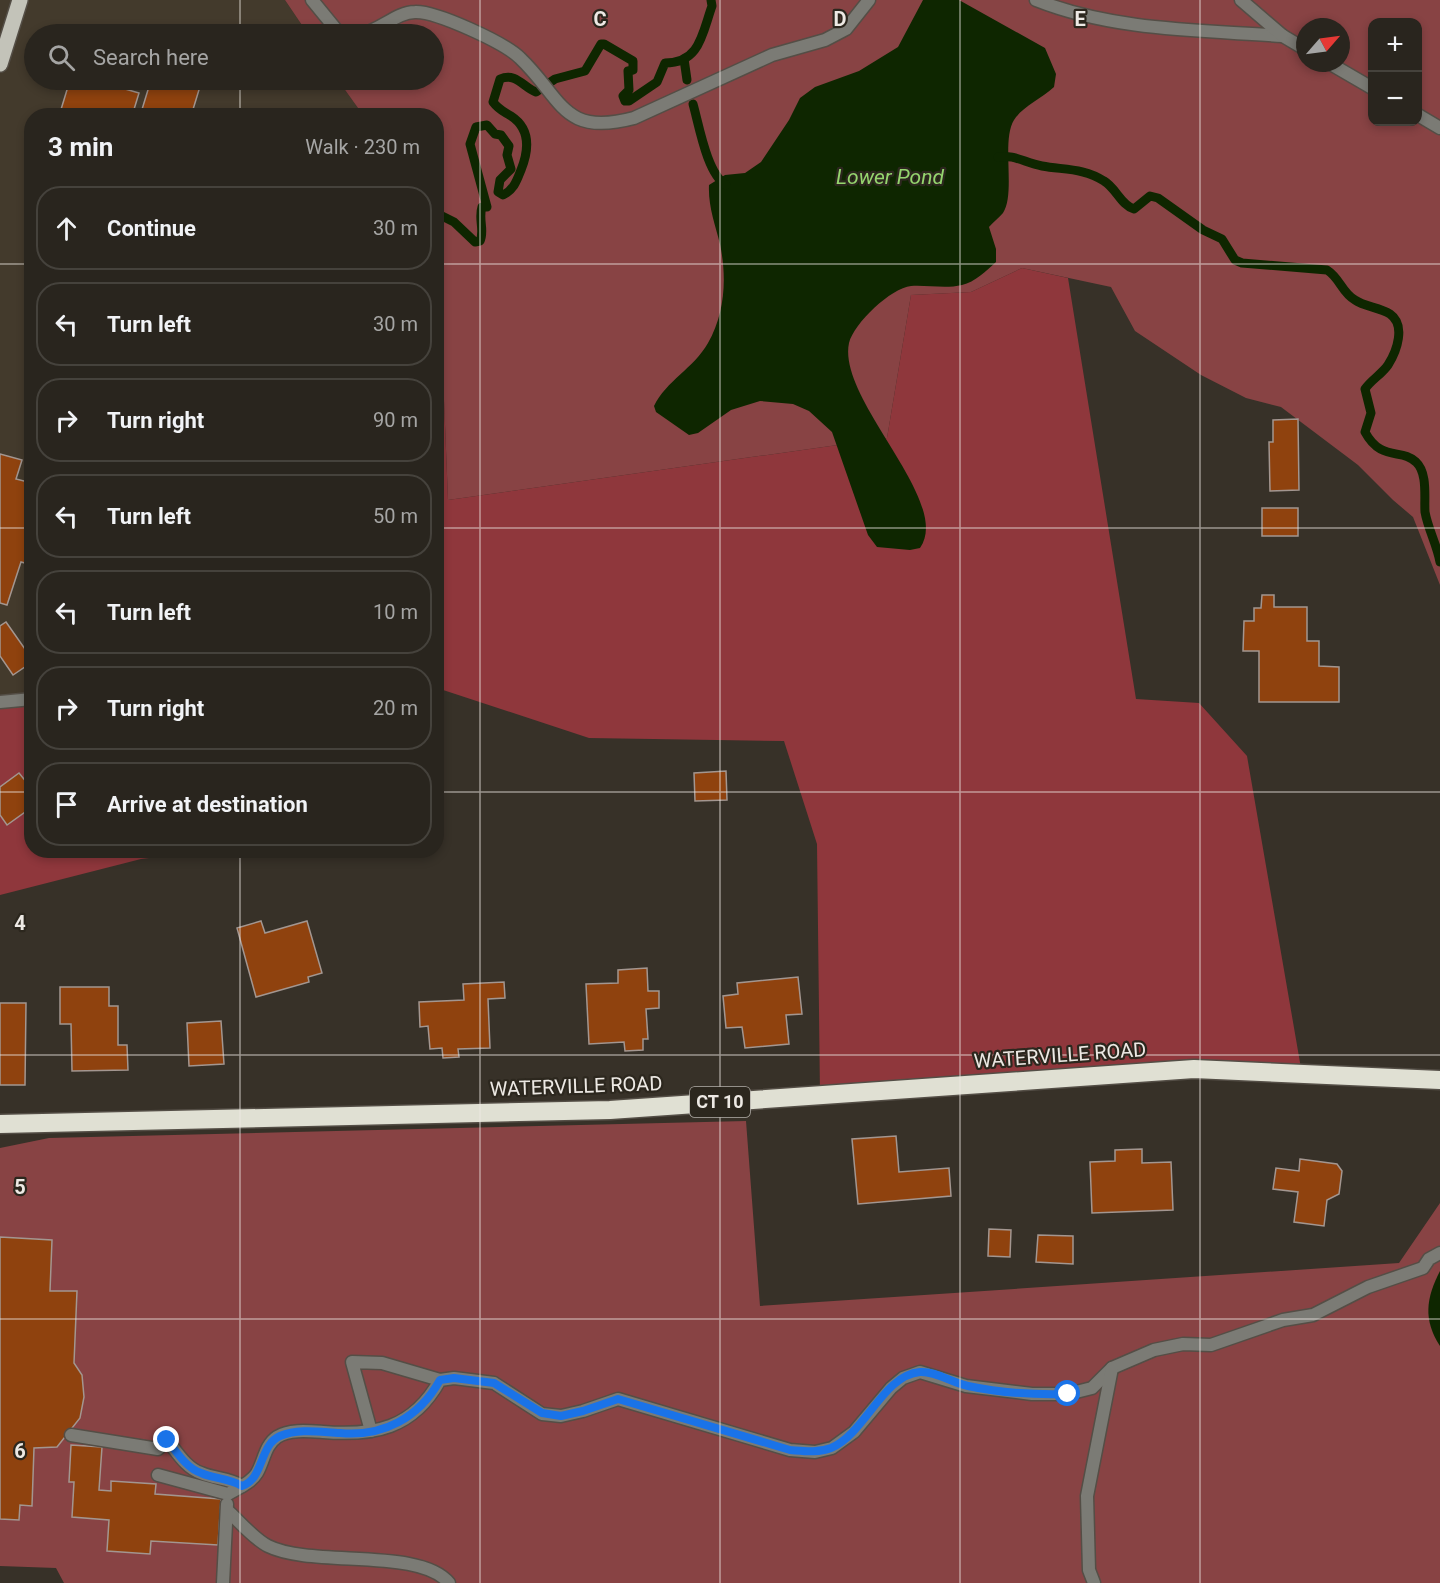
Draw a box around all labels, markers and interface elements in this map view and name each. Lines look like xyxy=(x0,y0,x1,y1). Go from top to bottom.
text: C xyxy=(593,7,607,31)
text: D xyxy=(834,7,847,31)
text: E xyxy=(1074,7,1086,31)
north arrow xyxy=(1296,18,1350,72)
map controls xyxy=(1368,18,1422,126)
button: + xyxy=(1368,18,1422,72)
search box xyxy=(24,24,444,90)
icon: search xyxy=(45,41,78,74)
text: Search here xyxy=(93,45,209,70)
button: − xyxy=(1368,72,1422,126)
text: 3 min xyxy=(48,132,113,162)
text: Walk · 230 m xyxy=(305,135,420,159)
water label: Lower Pond xyxy=(836,165,944,189)
icon: ahead xyxy=(50,212,83,245)
text: Continue xyxy=(107,216,196,241)
text: 30 m xyxy=(373,216,418,240)
icon: left xyxy=(50,308,83,341)
text: Turn left xyxy=(107,312,191,337)
text: 30 m xyxy=(373,312,418,336)
icon: right xyxy=(50,404,83,437)
text: Turn right xyxy=(107,408,204,433)
text: 90 m xyxy=(373,408,418,432)
icon: left xyxy=(50,500,83,533)
text: Turn left xyxy=(107,504,191,529)
text: 50 m xyxy=(373,504,418,528)
icon: left xyxy=(50,596,83,629)
text: Turn left xyxy=(107,600,191,625)
text: 10 m xyxy=(373,600,418,624)
icon: right xyxy=(50,692,83,725)
text: Turn right xyxy=(107,696,204,721)
text: 20 m xyxy=(373,696,418,720)
icon: arrive xyxy=(50,788,83,821)
text: Arrive at destination xyxy=(107,792,308,817)
text: 4 xyxy=(14,911,26,935)
street label: WATERVILLE ROAD xyxy=(973,1037,1147,1073)
street label: WATERVILLE ROAD xyxy=(489,1071,663,1101)
road number: CT 10 xyxy=(690,1087,750,1117)
text: 5 xyxy=(14,1175,26,1199)
route start xyxy=(1054,1380,1080,1406)
route end xyxy=(153,1426,179,1452)
text: 6 xyxy=(14,1439,26,1463)

